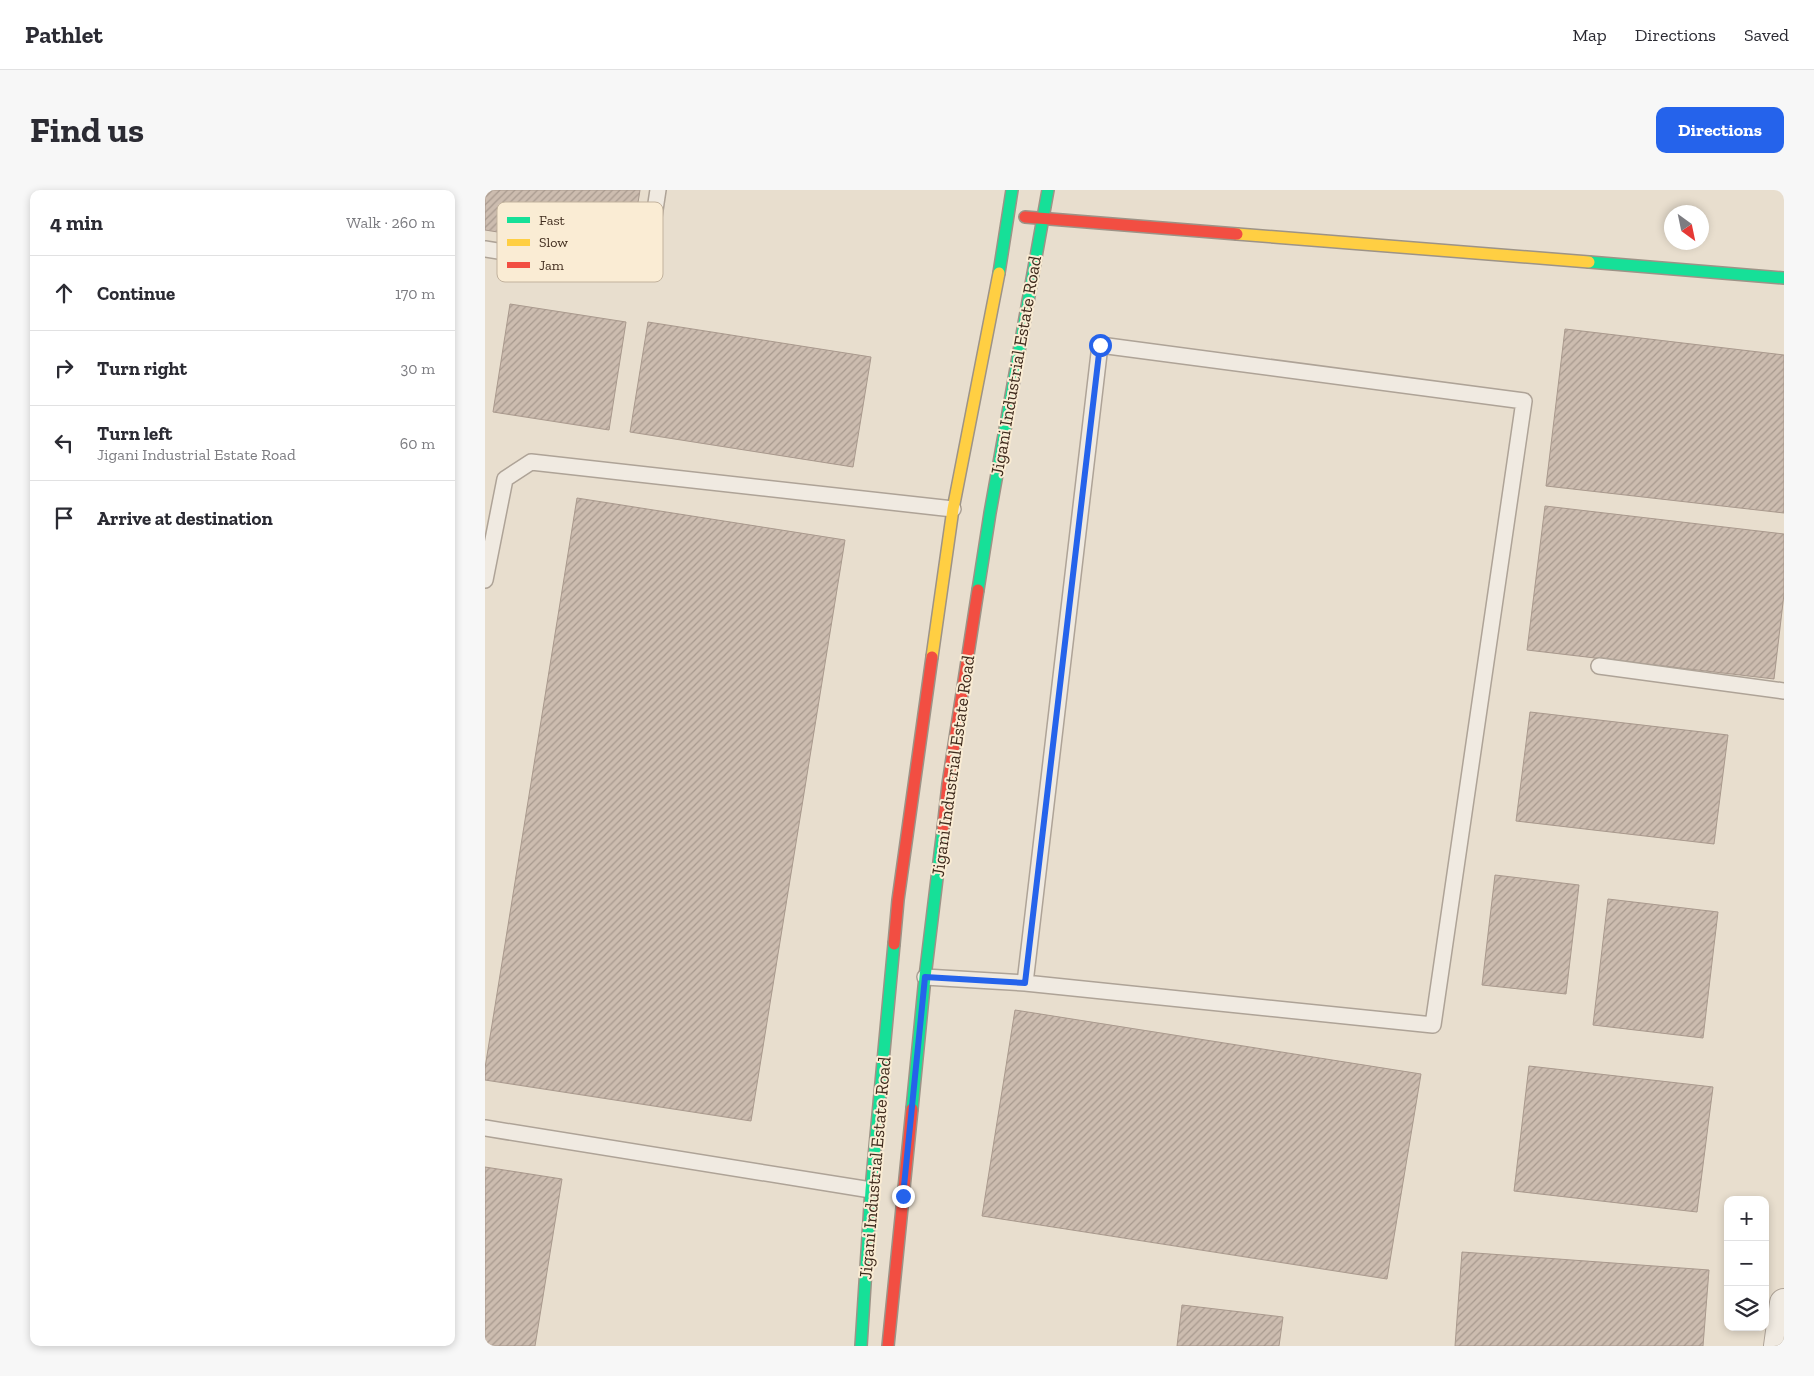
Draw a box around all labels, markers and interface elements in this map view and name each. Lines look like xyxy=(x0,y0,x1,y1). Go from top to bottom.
text: Pathlet xyxy=(25,20,103,49)
text: Map xyxy=(1572,24,1607,46)
text: Directions xyxy=(1635,24,1716,46)
text: Saved xyxy=(1744,24,1789,46)
button: Directions xyxy=(1656,107,1784,153)
text: Find us xyxy=(30,109,144,151)
legend xyxy=(497,202,663,282)
north arrow xyxy=(1664,205,1709,250)
text: 4 min xyxy=(50,210,103,235)
text: Fast xyxy=(539,212,566,229)
text: Walk · 260 m xyxy=(346,213,435,232)
text: Slow xyxy=(539,234,568,251)
street label: Jigani Industrial Estate Road xyxy=(986,254,1046,478)
text: Jam xyxy=(539,257,564,274)
icon: ahead xyxy=(50,279,78,307)
text: Continue xyxy=(97,282,175,305)
text: 170 m xyxy=(395,284,435,303)
route start xyxy=(1089,334,1112,357)
icon: right xyxy=(50,354,78,382)
text: Turn right xyxy=(97,357,187,380)
text: 30 m xyxy=(401,359,435,378)
text: Turn left xyxy=(97,422,172,445)
icon: left xyxy=(50,429,78,457)
text: 60 m xyxy=(400,434,435,453)
text: Jigani Industrial Estate Road xyxy=(97,445,296,464)
icon: arrive xyxy=(50,504,78,532)
text: Arrive at destination xyxy=(97,507,273,530)
street label: Jigani Industrial Estate Road xyxy=(927,654,979,878)
street label: Jigani Industrial Estate Road xyxy=(854,1056,896,1280)
route end xyxy=(892,1185,915,1208)
map controls xyxy=(1724,1196,1769,1331)
button: + xyxy=(1724,1196,1769,1241)
button: − xyxy=(1724,1241,1769,1286)
button: layers xyxy=(1724,1286,1769,1331)

